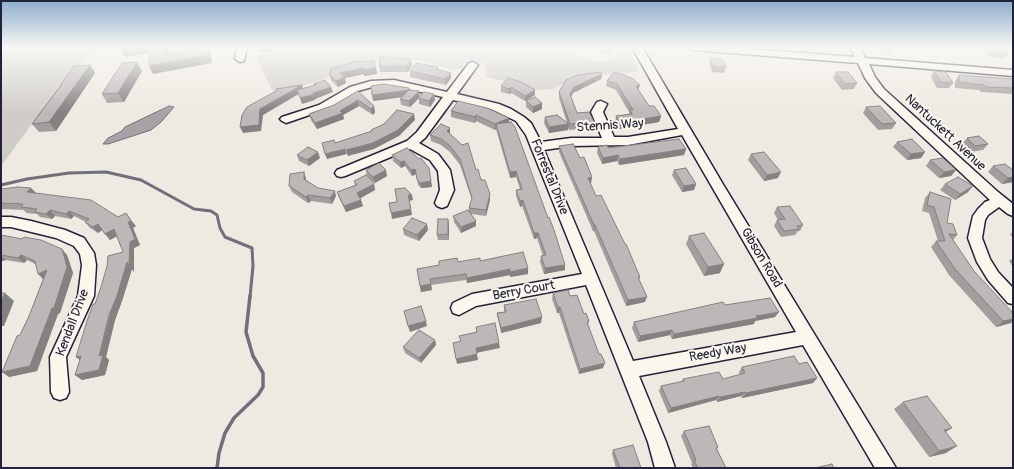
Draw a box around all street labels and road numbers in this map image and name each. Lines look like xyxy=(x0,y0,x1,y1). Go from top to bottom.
street label: Nantuckett Avenue xyxy=(901,91,989,175)
street label: Stennis Way xyxy=(576,116,644,136)
street label: Forrestal Drive xyxy=(527,137,571,217)
street label: Gibson Road xyxy=(737,225,785,291)
street label: Berry Court xyxy=(492,278,556,304)
street label: Kendall Drive xyxy=(53,287,93,359)
street label: Reedy Way xyxy=(688,340,748,366)

